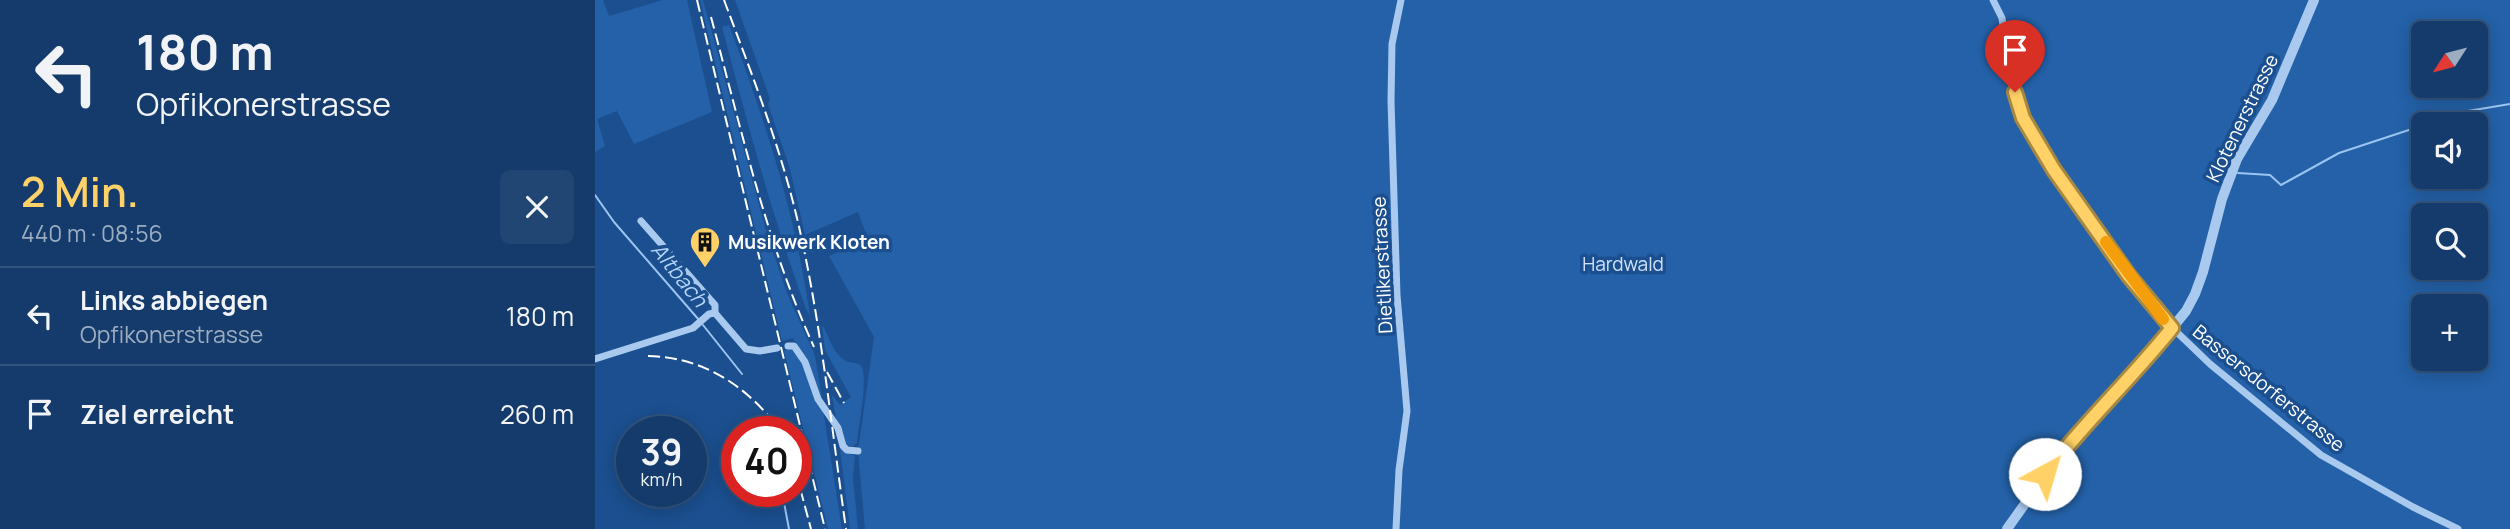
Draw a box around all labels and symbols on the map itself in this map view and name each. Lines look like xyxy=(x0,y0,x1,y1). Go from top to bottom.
pin xyxy=(1985,20,2045,92)
north arrow xyxy=(2411,21,2489,98)
street label: Klotenerstrasse xyxy=(2200,50,2284,186)
street label: Dietlikerstrasse xyxy=(1365,196,1399,334)
building icon: Musikwerk Kloten xyxy=(688,225,722,269)
place label: Musikwerk Kloten xyxy=(728,229,890,255)
water label: Altbach xyxy=(645,236,715,313)
park label: Hardwald xyxy=(1582,251,1664,277)
street label: Bassersdorferstrasse xyxy=(2188,319,2350,457)
speed limit sign: 40 xyxy=(721,416,812,507)
position arrow xyxy=(2008,437,2082,511)

